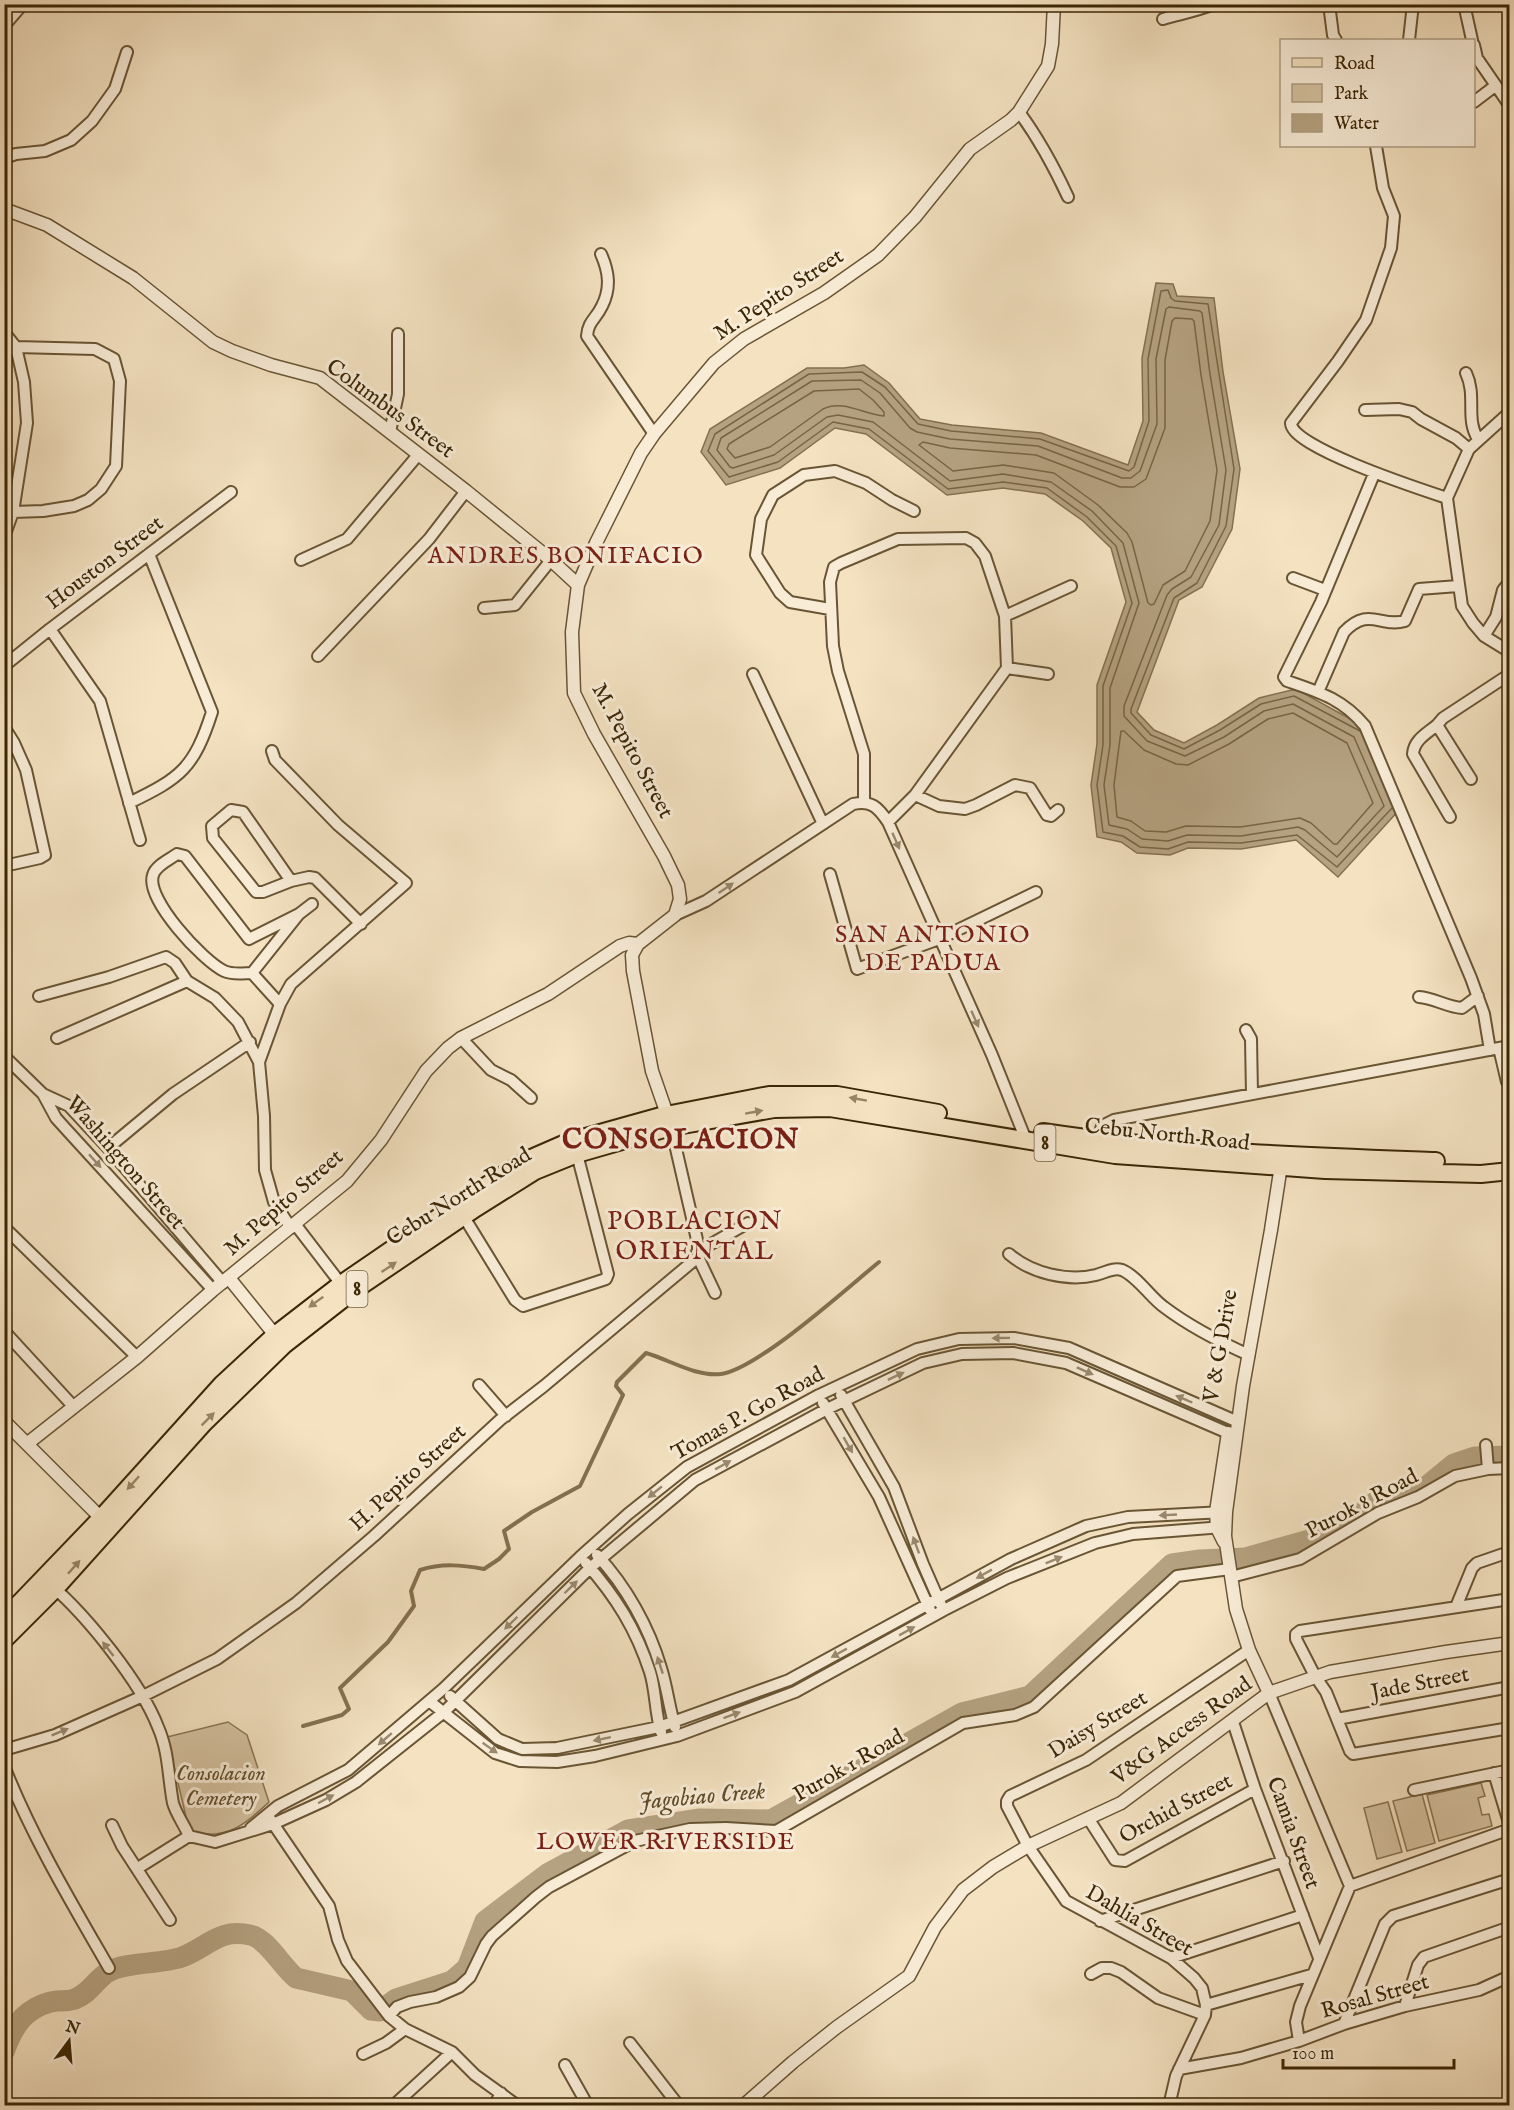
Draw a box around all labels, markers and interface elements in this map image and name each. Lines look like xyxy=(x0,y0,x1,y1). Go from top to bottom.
legend xyxy=(1280,39,1475,147)
text: Road xyxy=(1334,53,1375,76)
text: Park xyxy=(1334,83,1369,106)
text: Water xyxy=(1334,113,1379,136)
street label: M. Pepito Street xyxy=(709,242,850,347)
street label: Columbus Street xyxy=(320,353,460,465)
street label: Houston Street xyxy=(41,509,170,616)
district label: ANDRES BONIFACIO xyxy=(427,541,704,572)
street label: M. Pepito Street xyxy=(585,679,680,824)
one-way arrow xyxy=(891,832,901,850)
one-way arrow xyxy=(718,882,734,894)
district label: SAN ANTONIO DE PADUA xyxy=(835,920,1031,979)
one-way arrow xyxy=(971,1010,980,1027)
street label: Washington Street xyxy=(59,1090,191,1236)
one-way arrow xyxy=(849,1094,868,1103)
one-way arrow xyxy=(745,1107,764,1116)
street label: Cebu North Road xyxy=(1083,1112,1251,1158)
district label: CONSOLACION xyxy=(562,1123,800,1158)
road number: 8 xyxy=(1034,1125,1056,1161)
street label: Cebu North Road xyxy=(381,1141,537,1253)
street label: M. Pepito Street xyxy=(219,1143,350,1263)
one-way arrow xyxy=(88,1154,102,1169)
district label: POBLACION ORIENTAL xyxy=(607,1205,783,1268)
one-way arrow xyxy=(381,1262,398,1273)
road number: 8 xyxy=(346,1271,368,1307)
street label: V & G Drive xyxy=(1197,1287,1245,1406)
one-way arrow xyxy=(308,1296,324,1308)
one-way arrow xyxy=(991,1334,1010,1343)
street label: Tomas P. Go Road xyxy=(667,1360,829,1467)
one-way arrow xyxy=(1076,1367,1093,1376)
one-way arrow xyxy=(888,1372,905,1381)
one-way arrow xyxy=(1175,1394,1193,1404)
one-way arrow xyxy=(200,1412,214,1426)
street label: H. Pepito Street xyxy=(344,1418,472,1538)
one-way arrow xyxy=(843,1437,853,1454)
one-way arrow xyxy=(715,1460,732,1470)
street label: Purok 8 Road xyxy=(1301,1462,1423,1545)
one-way arrow xyxy=(126,1475,140,1490)
one-way arrow xyxy=(648,1486,663,1498)
one-way arrow xyxy=(1158,1510,1177,1519)
one-way arrow xyxy=(910,1536,920,1554)
one-way arrow xyxy=(1046,1554,1064,1564)
one-way arrow xyxy=(67,1560,80,1575)
one-way arrow xyxy=(975,1569,992,1579)
one-way arrow xyxy=(564,1580,579,1594)
one-way arrow xyxy=(505,1616,519,1630)
one-way arrow xyxy=(899,1626,916,1636)
one-way arrow xyxy=(102,1641,115,1657)
one-way arrow xyxy=(830,1648,847,1658)
one-way arrow xyxy=(654,1656,664,1674)
street label: Jade Street xyxy=(1366,1661,1472,1708)
street label: V&G Access Road xyxy=(1105,1670,1258,1792)
street label: Daisy Street xyxy=(1043,1684,1153,1766)
one-way arrow xyxy=(723,1710,741,1720)
street label: Purok 1 Road xyxy=(789,1723,910,1809)
one-way arrow xyxy=(52,1727,70,1737)
one-way arrow xyxy=(377,1732,393,1745)
one-way arrow xyxy=(592,1735,611,1744)
one-way arrow xyxy=(481,1742,497,1754)
park label: Consolacion Cemetery xyxy=(176,1760,266,1813)
street label: Orchid Street xyxy=(1114,1767,1238,1851)
street label: Camia Street xyxy=(1260,1773,1326,1893)
water label: Jagobiao Creek xyxy=(637,1776,767,1818)
one-way arrow xyxy=(318,1794,335,1804)
district label: LOWER RIVERSIDE xyxy=(536,1827,796,1858)
street label: Dahlia Street xyxy=(1080,1879,1198,1963)
street label: Rosal Street xyxy=(1318,1968,1433,2026)
north arrow xyxy=(39,2011,99,2071)
text: N xyxy=(62,2017,82,2040)
scale bar xyxy=(1283,2032,1454,2070)
text: 100 m xyxy=(1292,2043,1334,2066)

